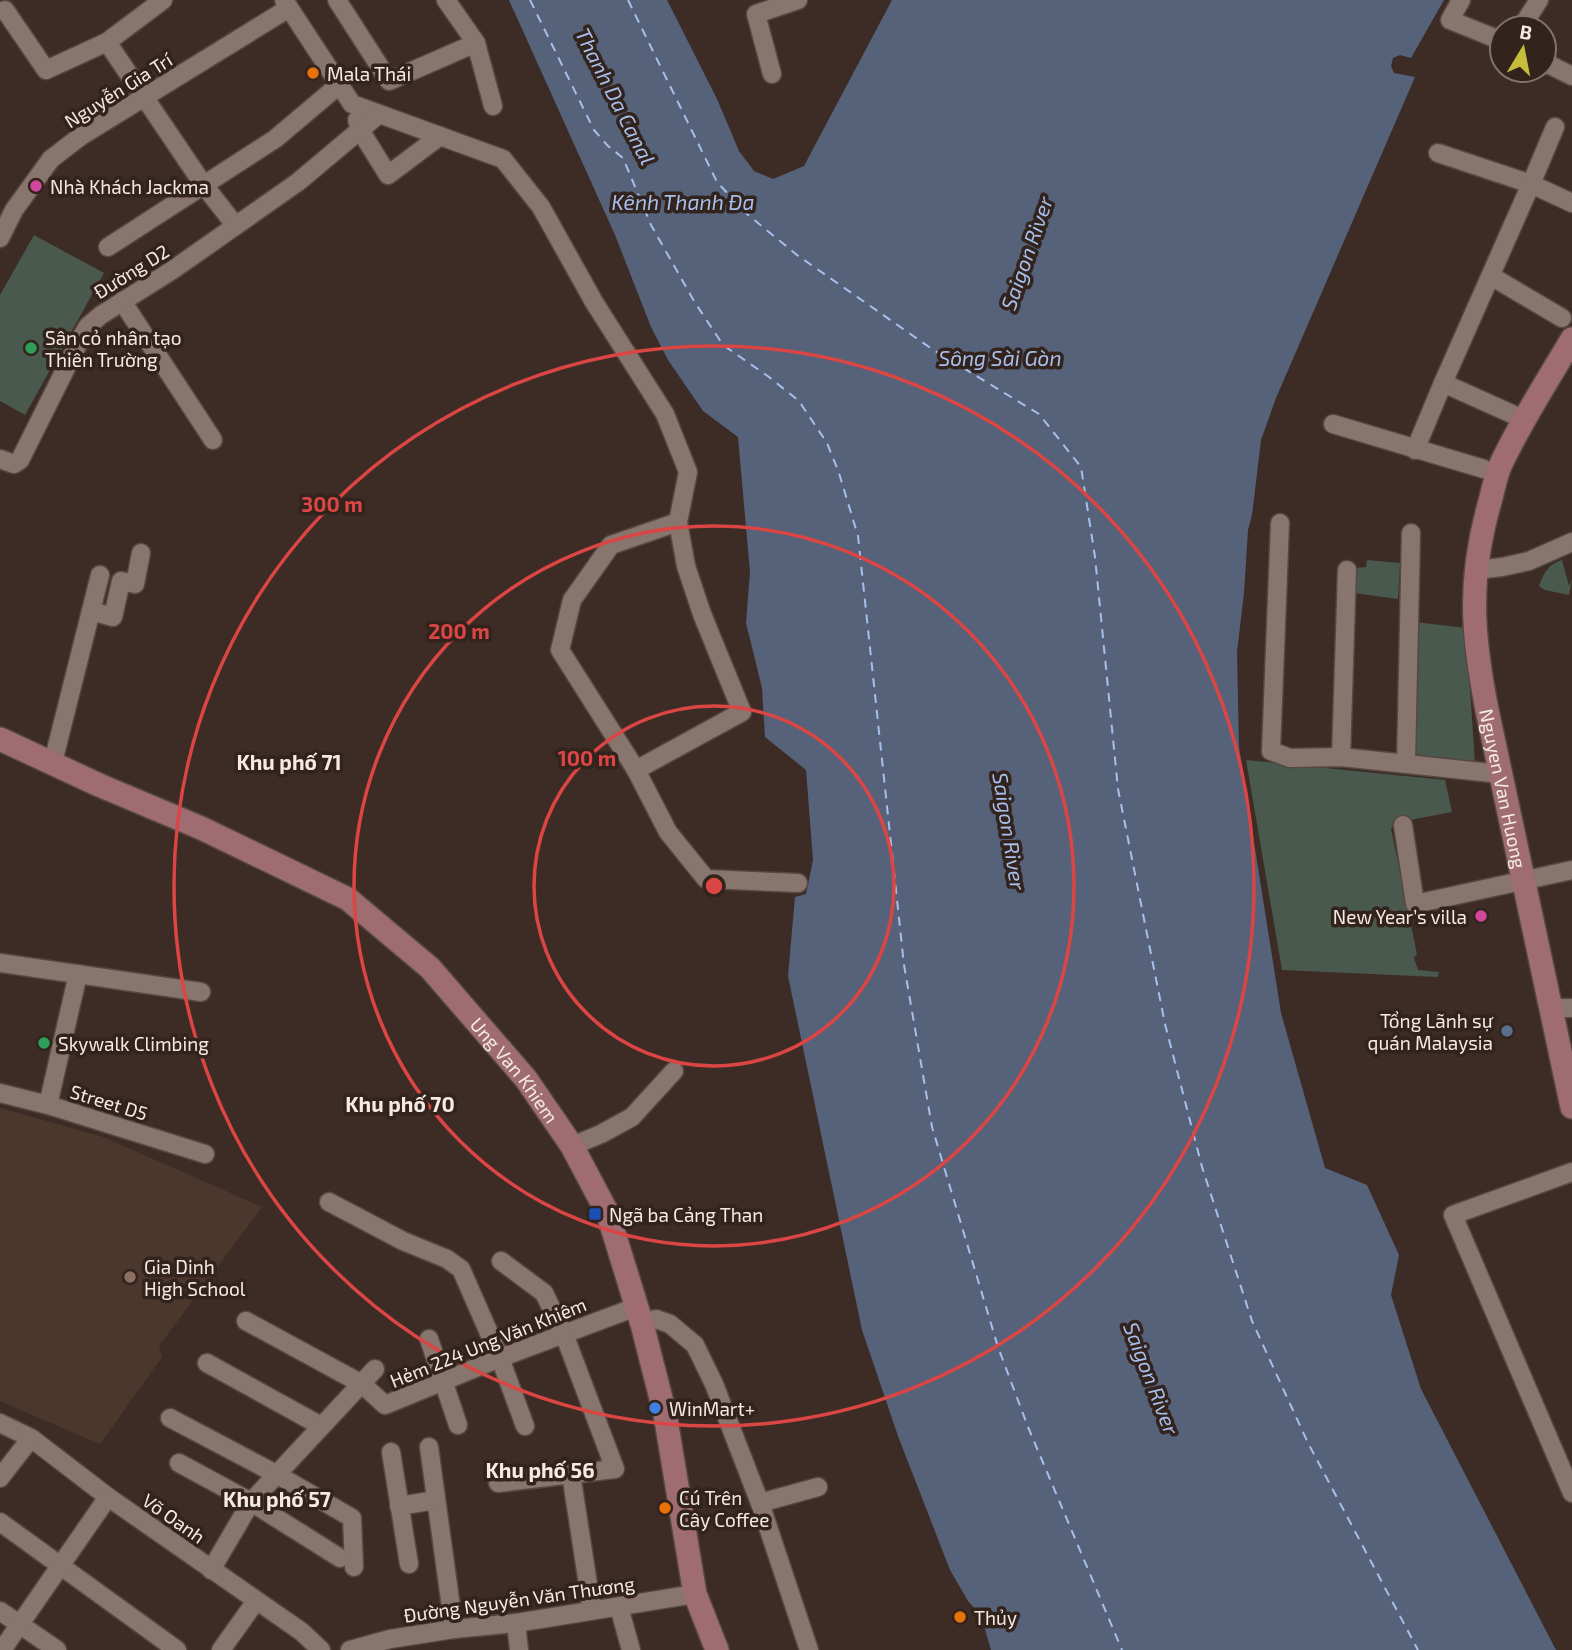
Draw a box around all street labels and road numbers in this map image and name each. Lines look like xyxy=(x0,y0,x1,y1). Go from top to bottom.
street label: Nguyễn Gia Trí xyxy=(60,47,177,132)
street label: Đường D2 xyxy=(89,239,173,303)
street label: Nguyen Van Huong xyxy=(1476,706,1532,871)
street label: Ung Van Khiem xyxy=(466,1012,564,1127)
street label: Street D5 xyxy=(67,1079,151,1125)
street label: Hẻm 224 Ung Văn Khiêm xyxy=(386,1292,590,1392)
street label: Võ Oanh xyxy=(138,1488,210,1548)
street label: Đường Nguyễn Văn Thương xyxy=(402,1571,636,1627)

